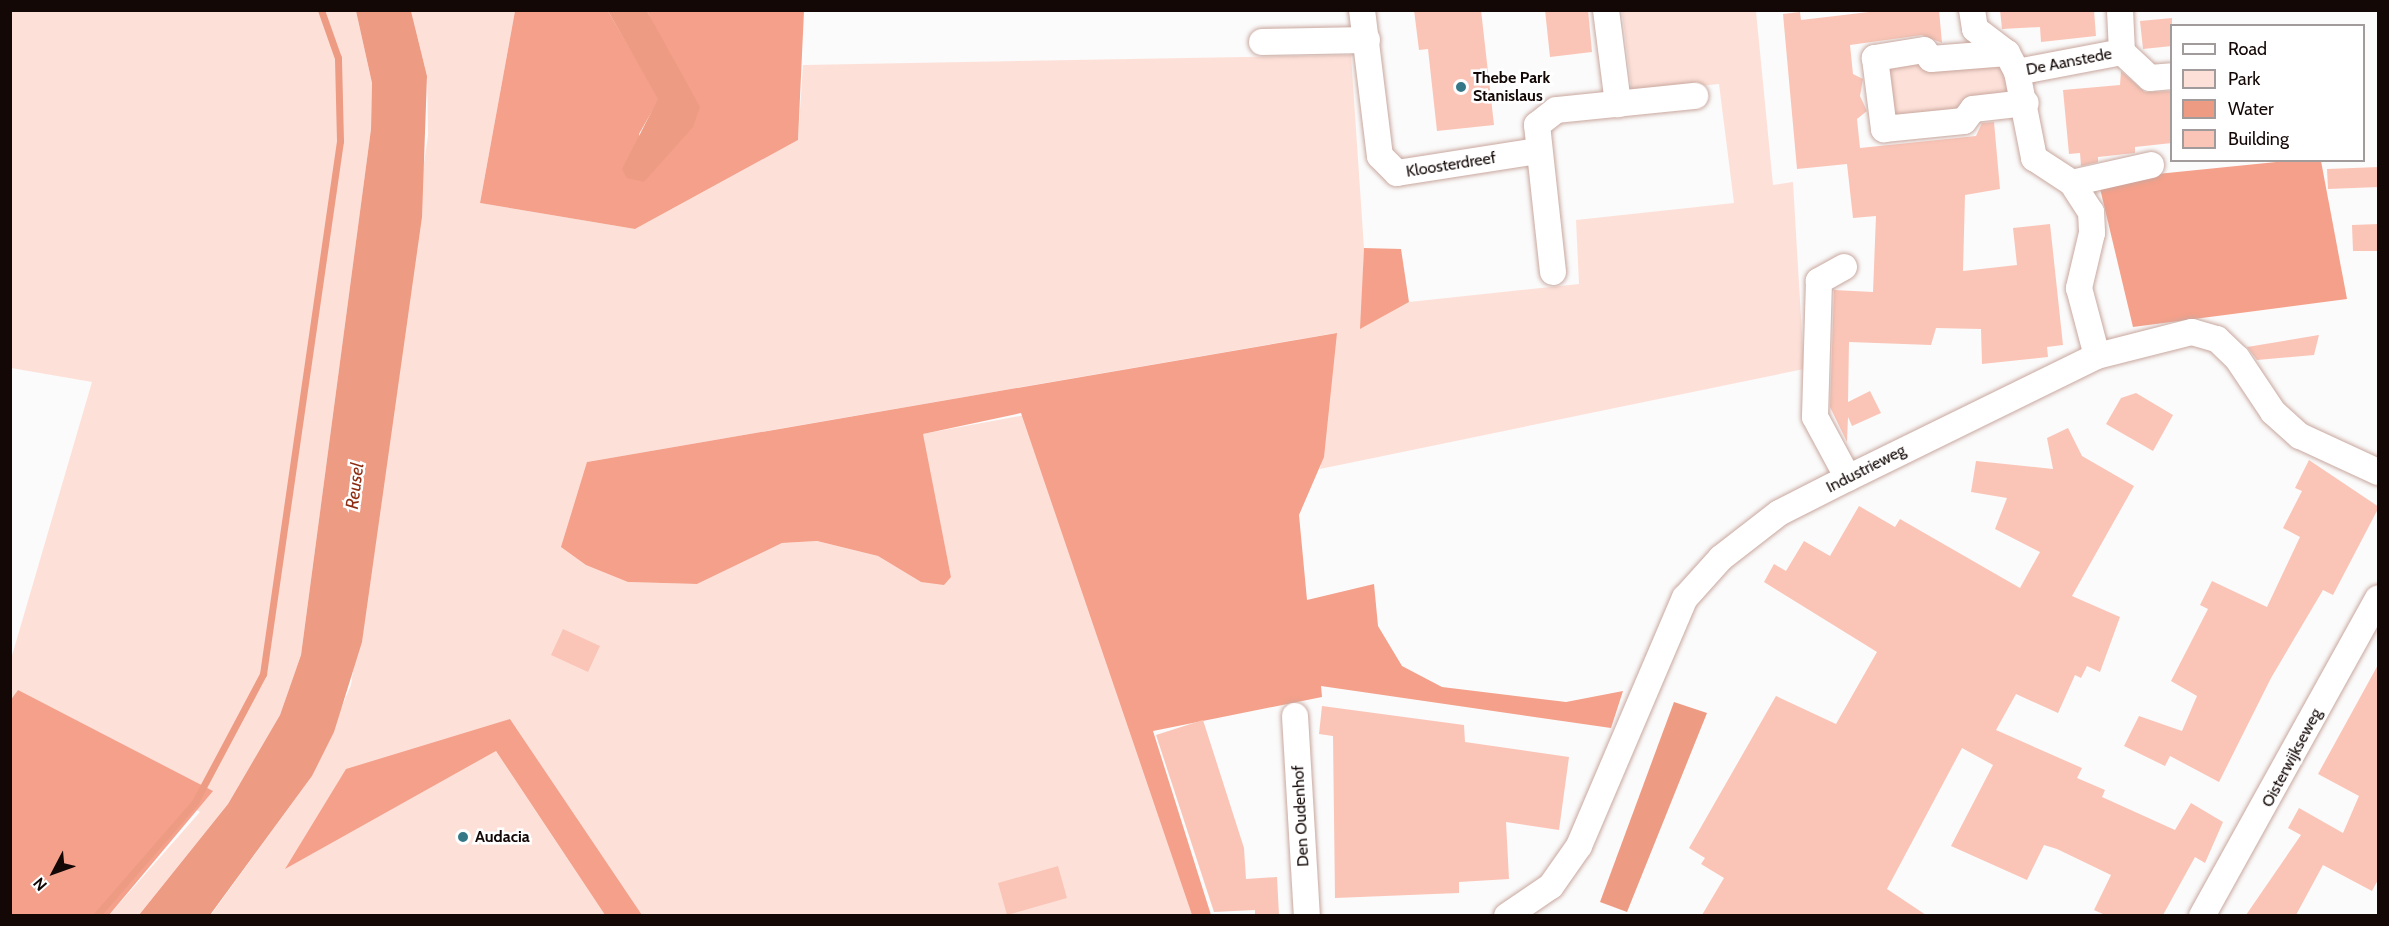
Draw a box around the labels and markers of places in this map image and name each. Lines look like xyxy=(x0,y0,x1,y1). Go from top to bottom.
place label: Thebe Park Stanislaus xyxy=(1473,68,1550,106)
marker: Thebe Park Stanislaus xyxy=(1454,80,1468,94)
place label: Audacia xyxy=(475,827,530,847)
marker: Audacia xyxy=(456,830,470,844)

